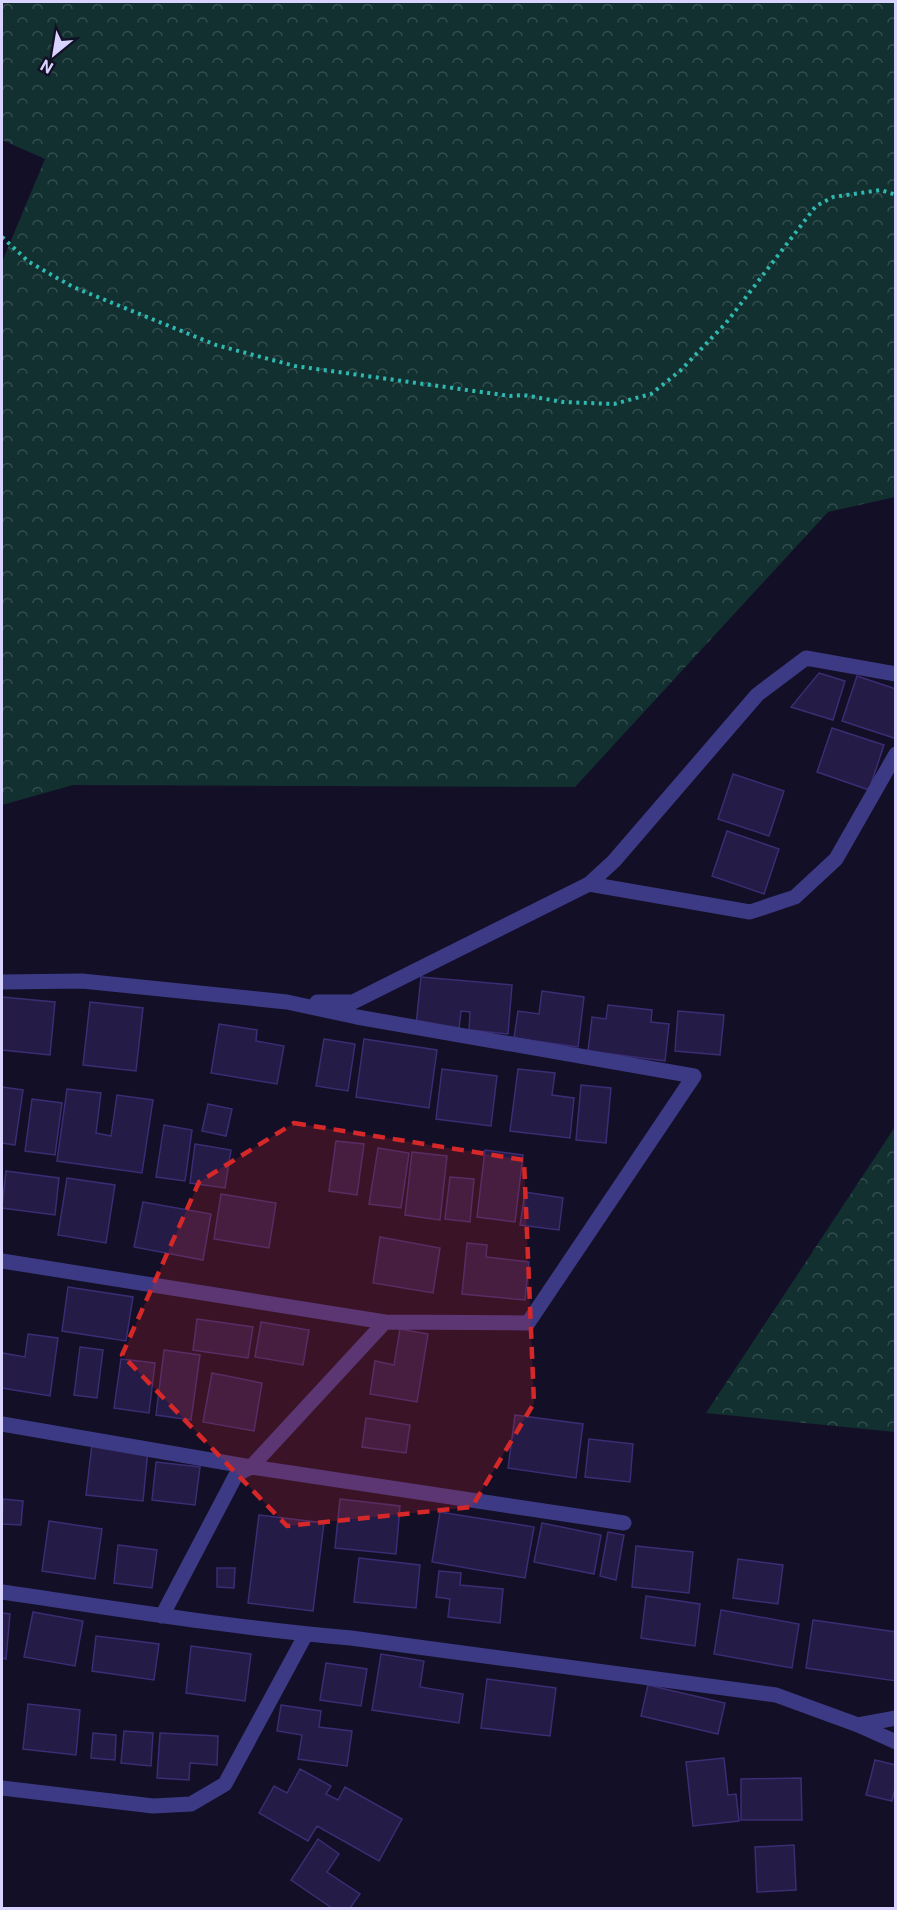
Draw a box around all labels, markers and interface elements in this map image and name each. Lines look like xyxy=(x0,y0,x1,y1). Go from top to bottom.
north arrow xyxy=(24,24,84,84)
text: N xyxy=(37,56,56,78)

